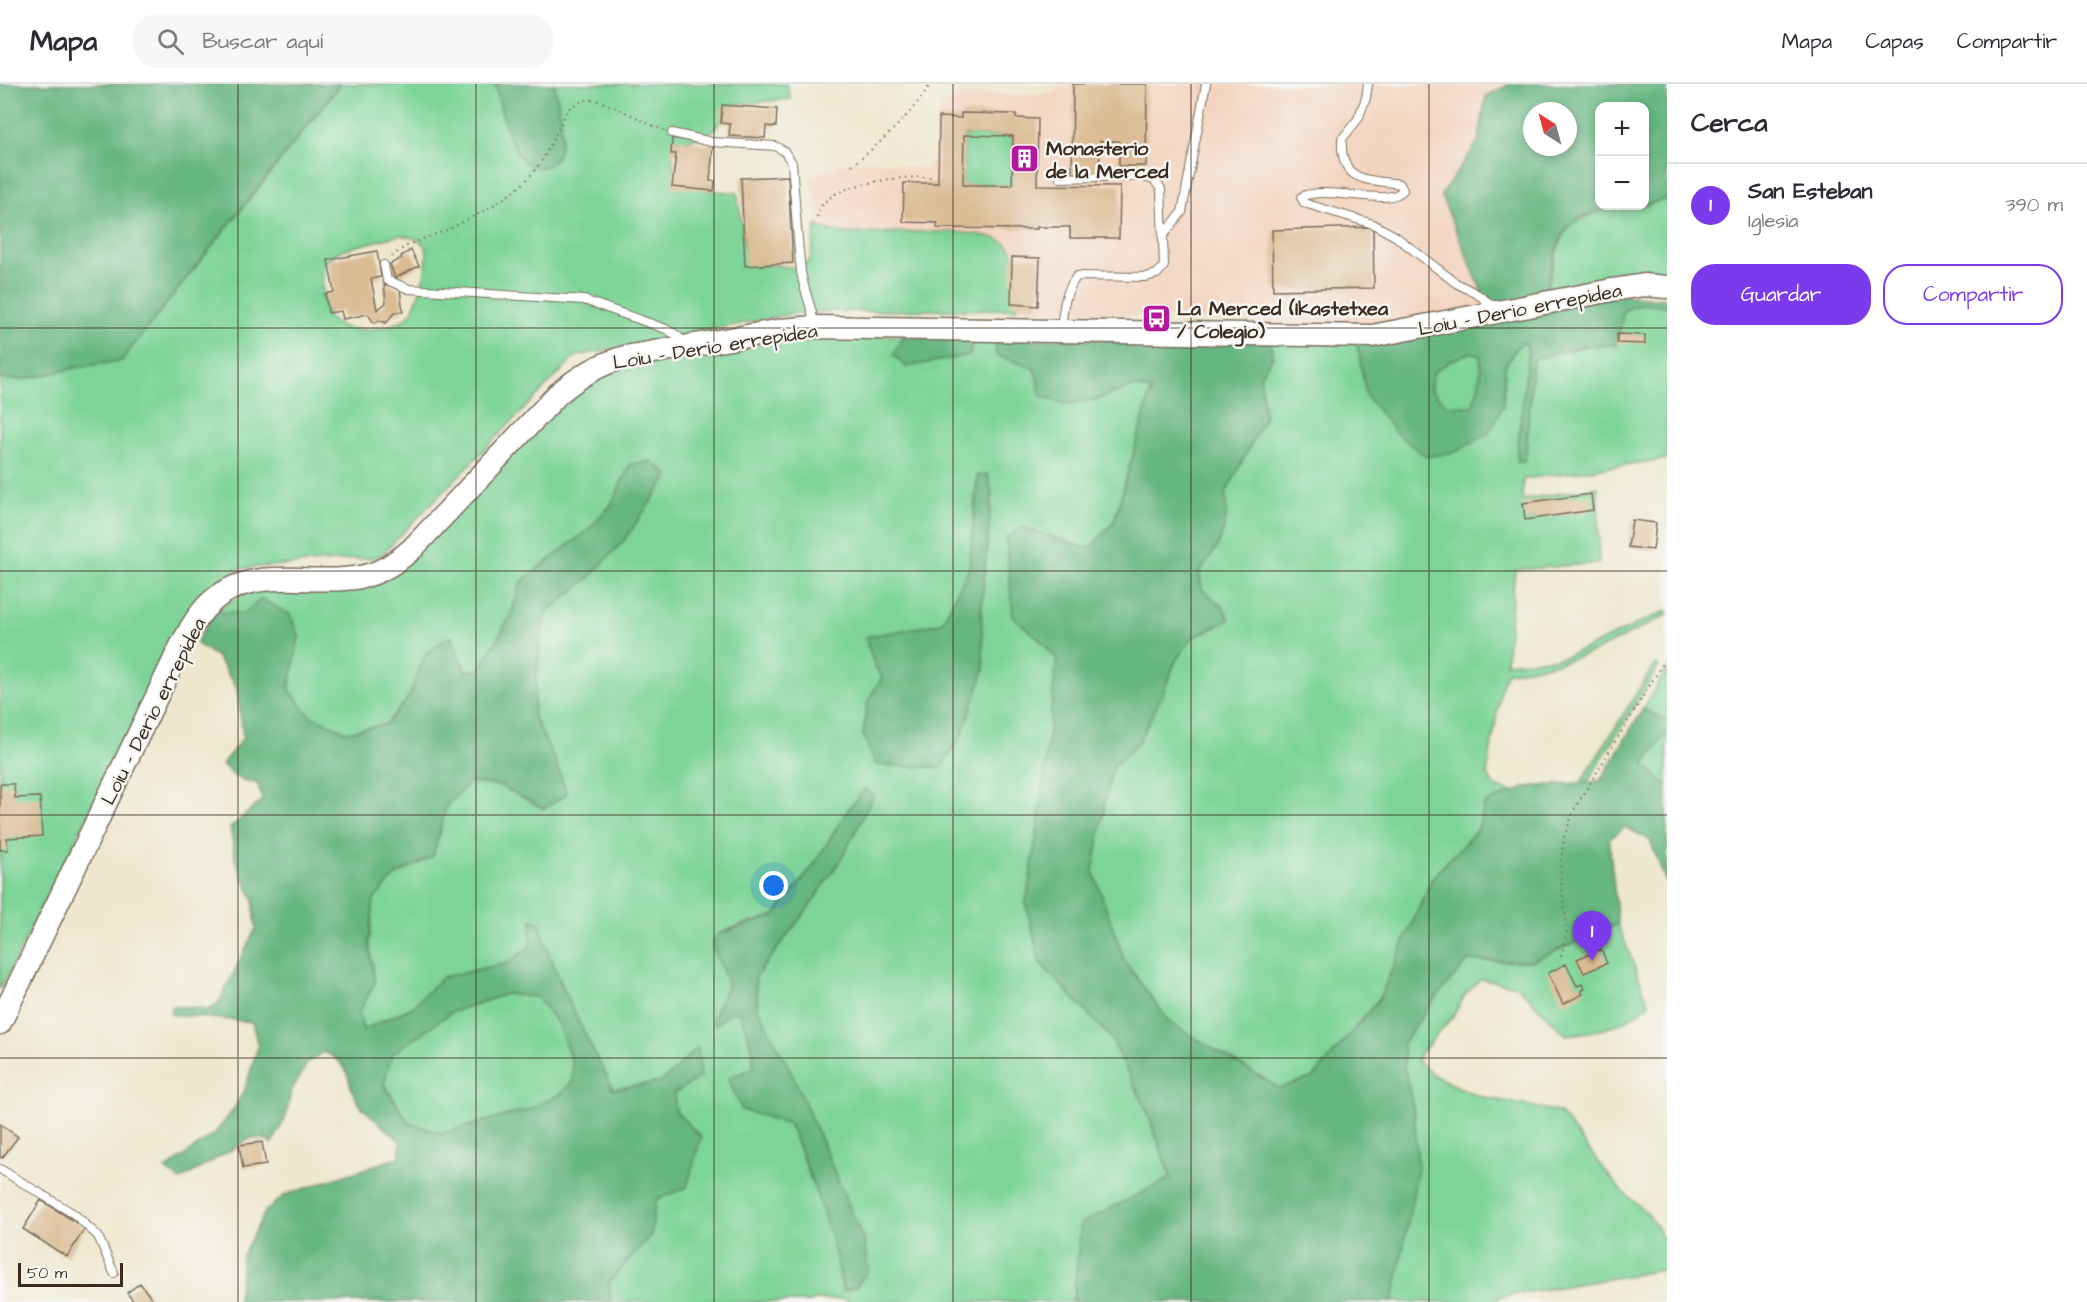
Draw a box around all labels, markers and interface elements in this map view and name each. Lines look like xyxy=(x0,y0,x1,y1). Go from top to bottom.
search box xyxy=(133,14,553,68)
text: Mapa xyxy=(30,22,97,61)
icon: search xyxy=(154,25,187,58)
text: Buscar aquí xyxy=(202,26,323,57)
text: Mapa xyxy=(1782,27,1832,56)
text: Capas xyxy=(1865,27,1924,56)
text: Compartir xyxy=(1957,27,2057,56)
north arrow xyxy=(1523,102,1577,156)
map controls xyxy=(1595,102,1649,210)
button: + xyxy=(1595,102,1649,156)
text: Cerca xyxy=(1691,105,1768,141)
place label: Monasterio de la Merced xyxy=(1045,135,1169,186)
building icon: Monasterio de la Merced xyxy=(1009,143,1041,175)
button: − xyxy=(1595,156,1649,210)
text: San Esteban xyxy=(1748,176,1873,207)
text: 1 xyxy=(1709,191,1712,219)
text: 390 m xyxy=(2005,191,2063,219)
text: Iglesia xyxy=(1748,207,1799,235)
button: Guardar xyxy=(1691,264,1871,325)
button: Compartir xyxy=(1883,264,2063,325)
street label: Loiu - Derio errepidea xyxy=(1416,277,1624,343)
place label: La Merced (Ikastetxea / Colegio) xyxy=(1177,295,1389,347)
bus stop icon: La Merced (Ikastetxea / Colegio) xyxy=(1140,303,1172,335)
street label: Loiu - Derio errepidea xyxy=(611,317,819,377)
street label: Loiu - Derio errepidea xyxy=(94,613,213,810)
your location xyxy=(759,871,788,900)
pin: 1 xyxy=(1572,912,1612,961)
scale bar xyxy=(18,1260,123,1288)
text: 50 m xyxy=(27,1262,67,1284)

